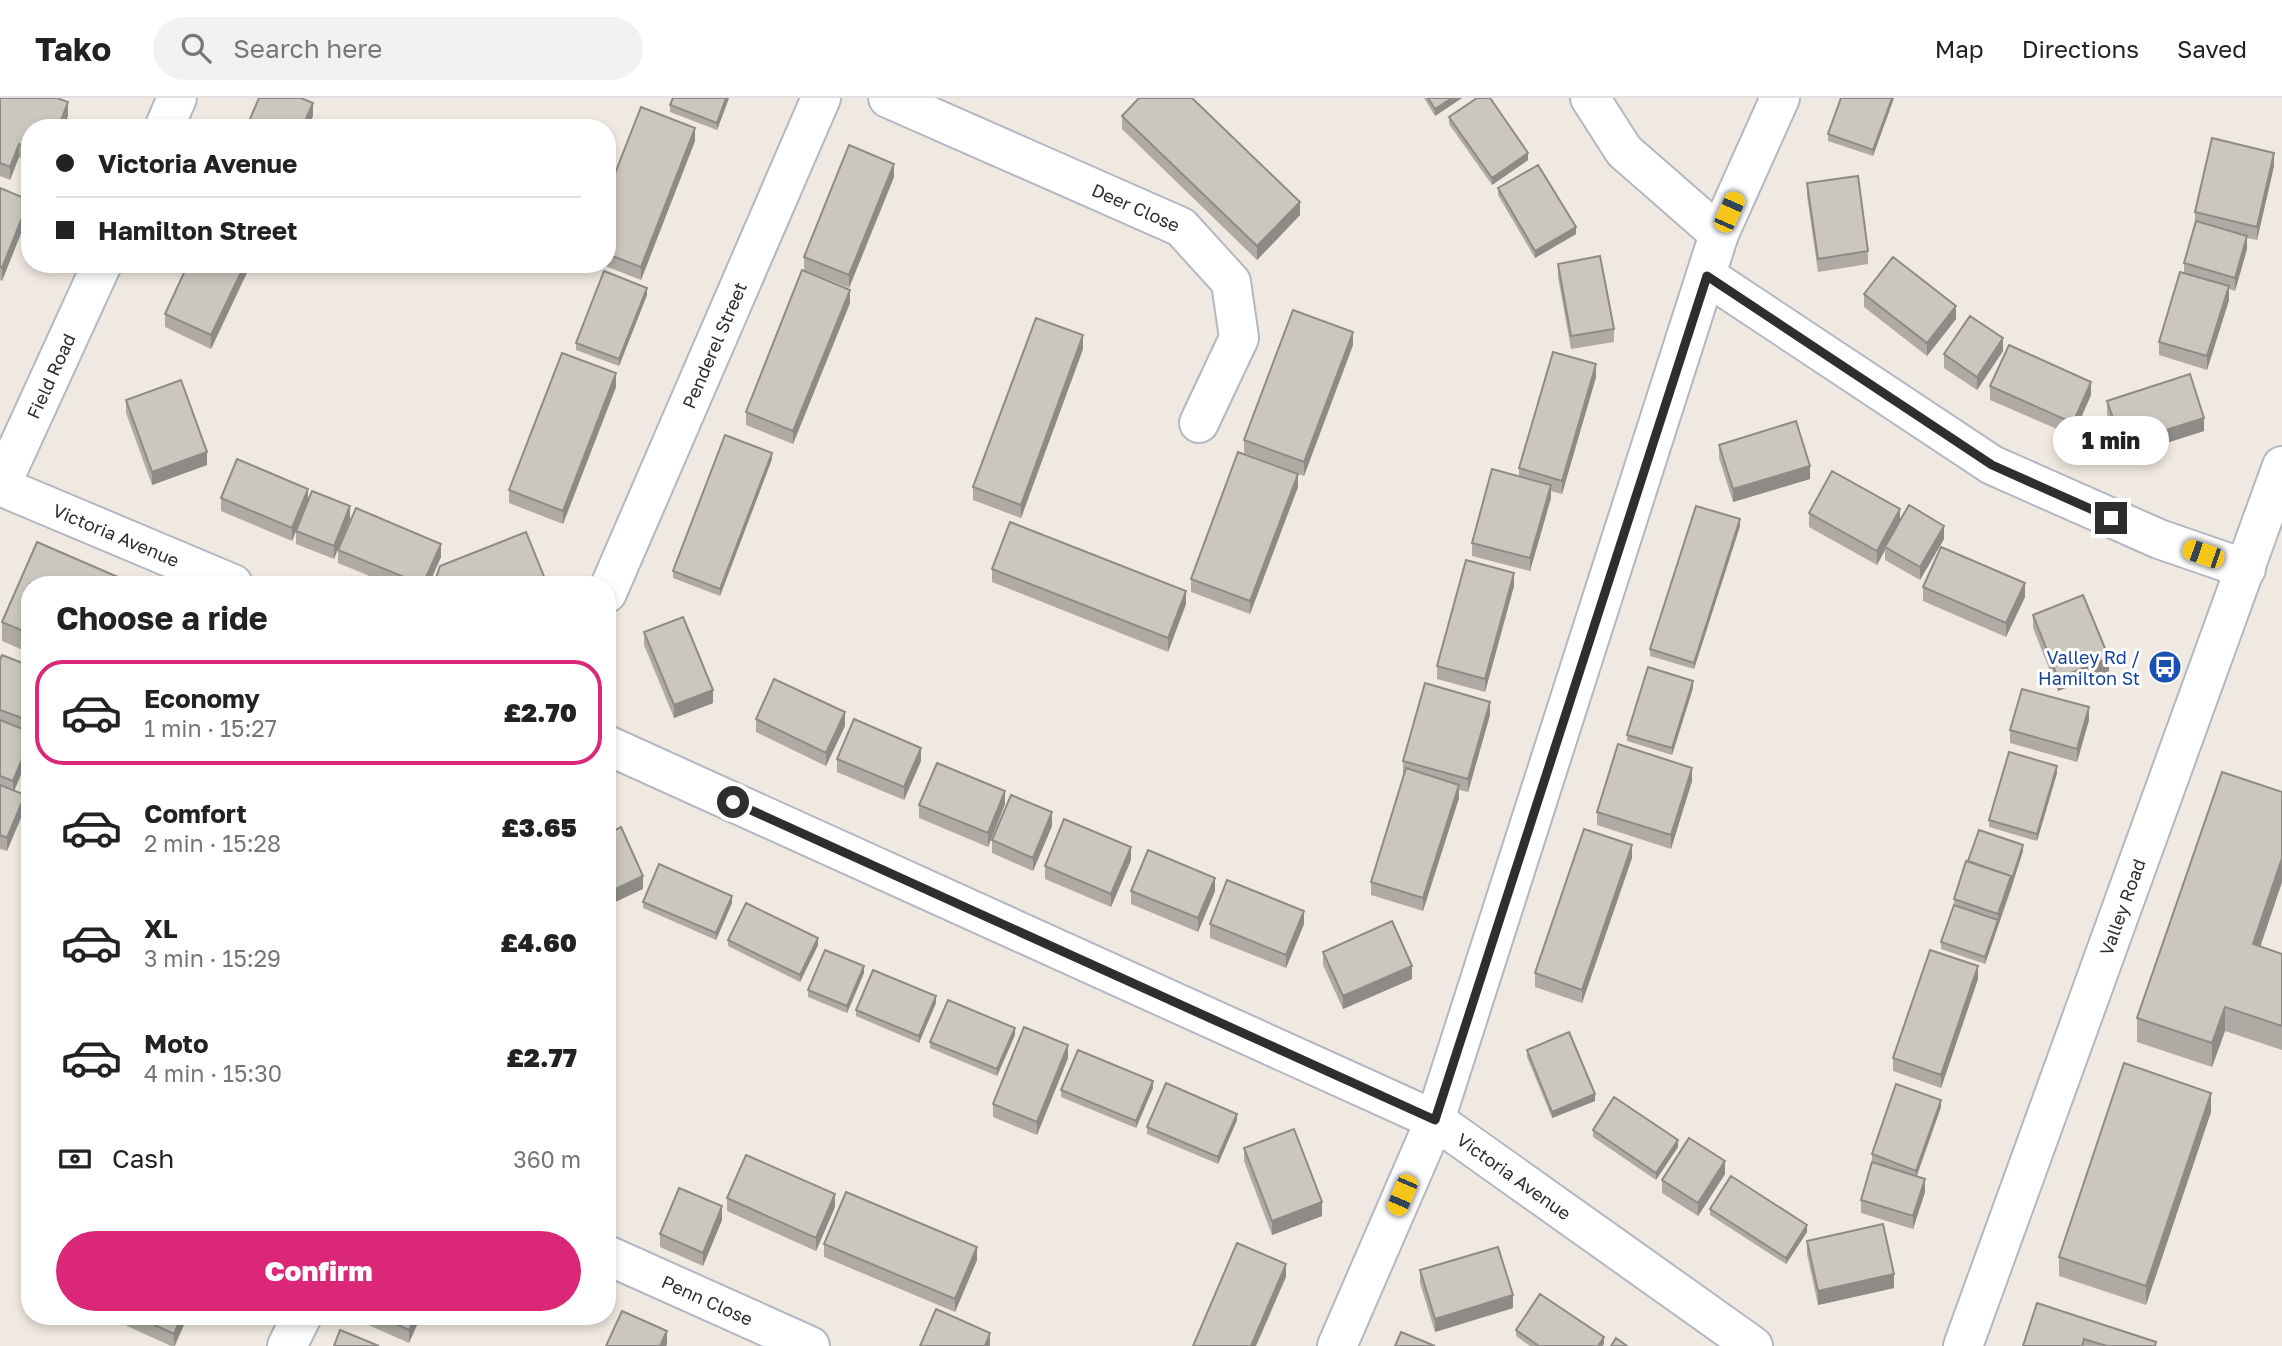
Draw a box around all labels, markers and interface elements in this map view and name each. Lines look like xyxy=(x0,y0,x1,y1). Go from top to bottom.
search box xyxy=(153,17,643,80)
text: Tako xyxy=(35,29,111,68)
icon: search xyxy=(177,29,215,67)
text: Search here xyxy=(233,33,382,64)
text: Map xyxy=(1935,34,1984,63)
text: Directions xyxy=(2022,34,2139,63)
text: Saved xyxy=(2177,34,2247,63)
text: Victoria Avenue xyxy=(98,148,297,179)
street label: Deer Close xyxy=(1089,178,1183,236)
car xyxy=(1711,189,1748,235)
text: Hamilton Street xyxy=(98,215,297,246)
street label: Penderel Street xyxy=(677,279,751,412)
street label: Field Road xyxy=(22,330,80,422)
callout: 1 min xyxy=(2053,416,2169,466)
text: 1 min xyxy=(2082,426,2140,454)
street label: Victoria Avenue xyxy=(50,499,183,571)
route end xyxy=(2095,502,2127,534)
car xyxy=(2180,537,2227,571)
text: Choose a ride xyxy=(56,599,268,637)
place label: Valley Rd / Hamilton St xyxy=(2038,646,2140,689)
bus stop icon: Valley Rd / Hamilton St xyxy=(2146,648,2184,686)
icon: car xyxy=(60,681,123,744)
text: Economy xyxy=(144,683,260,714)
text: £2.70 xyxy=(504,697,577,728)
text: 1 min · 15:27 xyxy=(144,714,277,742)
route start xyxy=(717,786,749,818)
icon: car xyxy=(60,796,123,859)
text: Comfort xyxy=(144,798,247,829)
text: £3.65 xyxy=(501,812,577,843)
text: 2 min · 15:28 xyxy=(144,829,281,857)
street label: Valley Road xyxy=(2095,856,2150,958)
icon: car xyxy=(60,911,123,974)
text: XL xyxy=(144,913,178,944)
text: £4.60 xyxy=(501,927,577,958)
text: 3 min · 15:29 xyxy=(144,944,281,972)
icon: car xyxy=(60,1026,123,1089)
text: Moto xyxy=(144,1028,209,1059)
text: £2.77 xyxy=(507,1042,577,1073)
text: 4 min · 15:30 xyxy=(144,1059,282,1087)
street label: Victoria Avenue xyxy=(1453,1128,1575,1224)
icon: cash xyxy=(56,1140,94,1178)
text: Cash xyxy=(112,1143,174,1174)
text: 360 m xyxy=(513,1145,581,1173)
car xyxy=(1385,1172,1420,1218)
button: Confirm xyxy=(56,1231,581,1311)
street label: Penn Close xyxy=(658,1270,756,1330)

